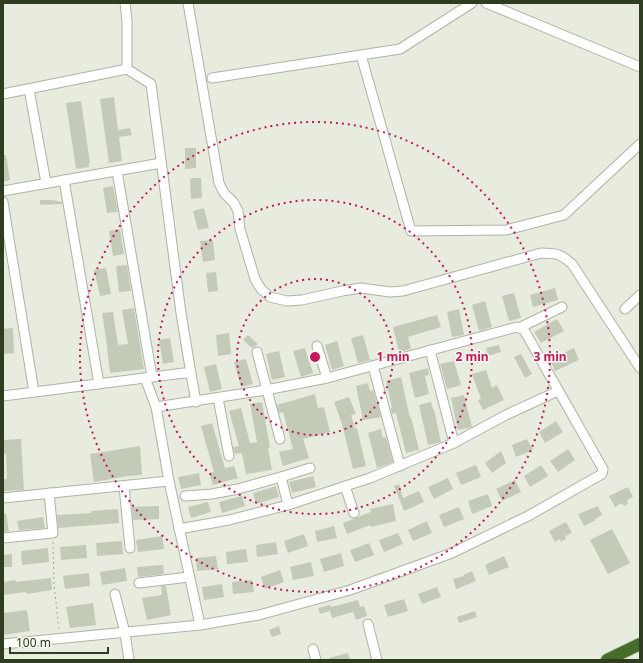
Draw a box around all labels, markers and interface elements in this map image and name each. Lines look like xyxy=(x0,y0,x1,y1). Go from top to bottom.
text: 1 min xyxy=(376,348,410,365)
text: 2 min xyxy=(455,348,489,365)
text: 3 min xyxy=(533,348,567,365)
centre of rings xyxy=(308,350,322,364)
scale bar xyxy=(10,629,108,655)
text: 100 m xyxy=(16,634,51,651)

